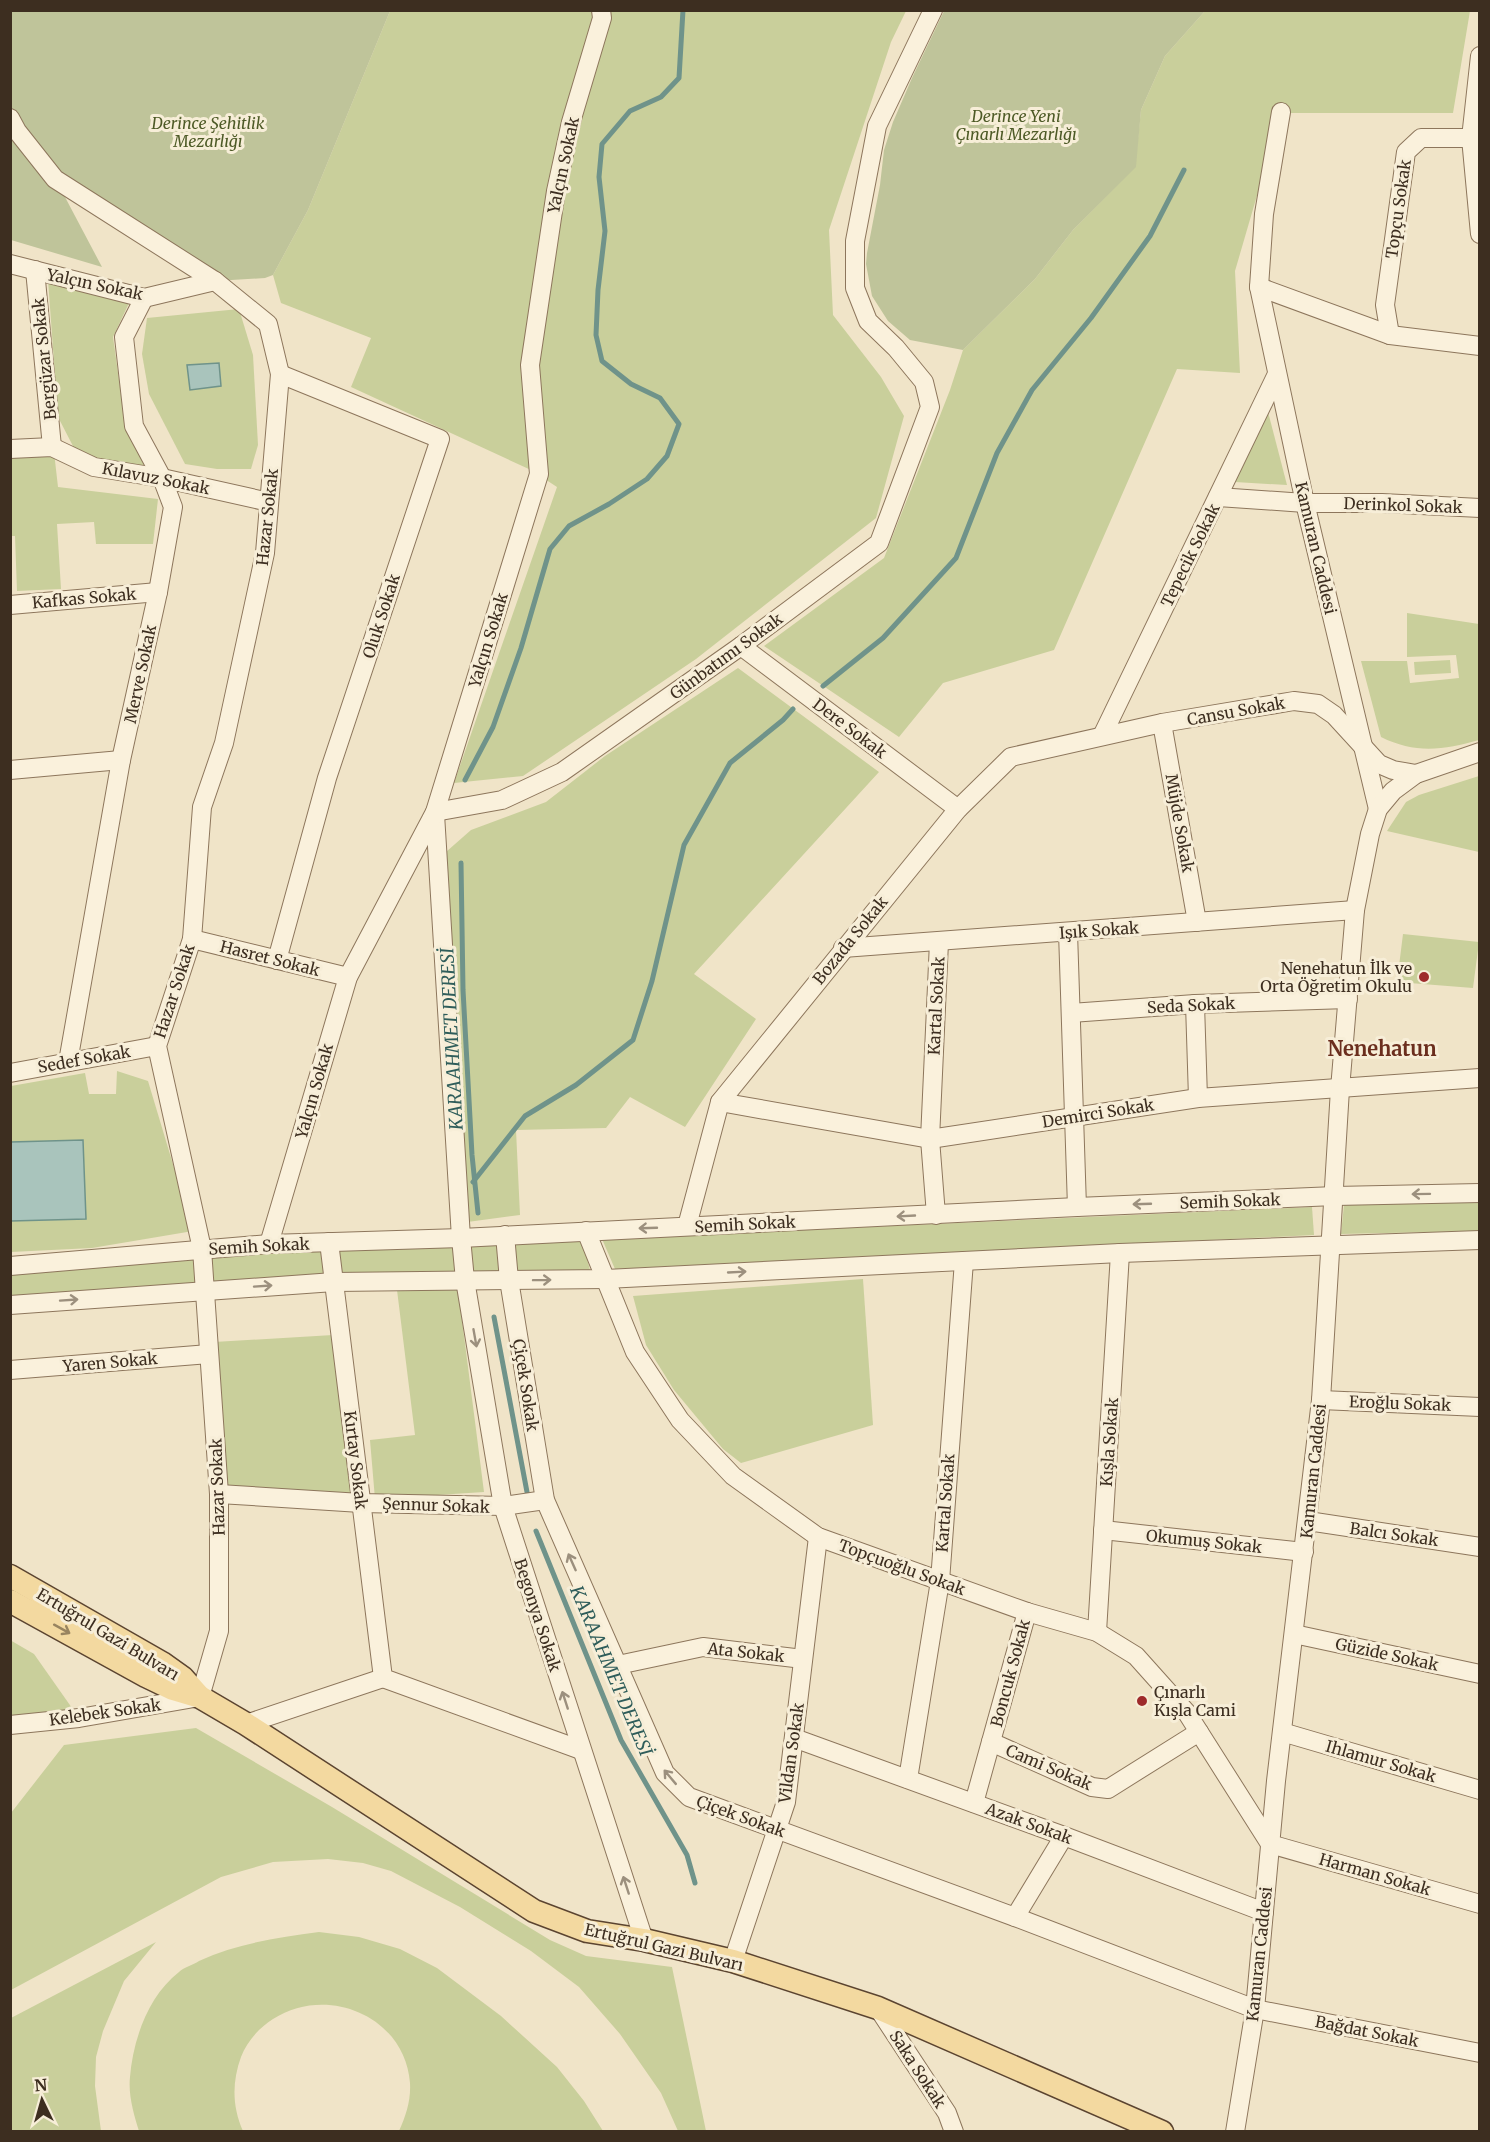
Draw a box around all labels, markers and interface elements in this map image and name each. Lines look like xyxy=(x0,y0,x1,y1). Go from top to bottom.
park label: Derince Yeni Çınarlı Mezarlığı xyxy=(955,106,1077,144)
park label: Derince Şehitlik Mezarlığı xyxy=(151,113,265,151)
street label: Yalçın Sokak xyxy=(543,114,583,216)
street label: Topçu Sokak xyxy=(1381,157,1415,260)
street label: Yalçın Sokak xyxy=(44,264,146,304)
street label: Bergüzar Sokak xyxy=(28,296,60,421)
street label: Kılavuz Sokak xyxy=(100,458,212,498)
street label: Hazar Sokak xyxy=(252,467,282,567)
street label: Kamuran Caddesi xyxy=(1291,480,1341,616)
street label: Derinkol Sokak xyxy=(1343,493,1464,517)
street label: Tepecik Sokak xyxy=(1156,499,1224,610)
street label: Oluk Sokak xyxy=(358,570,404,661)
street label: Kafkas Sokak xyxy=(31,583,138,613)
street label: Yalçın Sokak xyxy=(464,589,512,691)
street label: Günbatımı Sokak xyxy=(666,608,787,704)
street label: Merve Sokak xyxy=(120,622,160,725)
street label: Cansu Sokak xyxy=(1185,692,1287,729)
street label: Dere Sokak xyxy=(809,694,892,763)
street label: Müjde Sokak xyxy=(1161,772,1199,875)
street label: Bozada Sokak xyxy=(808,891,892,988)
street label: Işık Sokak xyxy=(1058,917,1141,943)
street label: Hasret Sokak xyxy=(218,936,323,980)
street label: Hazar Sokak xyxy=(149,941,199,1041)
water label: KARAAHMET DERESİ xyxy=(435,946,468,1132)
street label: Kartal Sokak xyxy=(923,955,949,1056)
place label: Nenehatun İlk ve Orta Öğretim Okulu xyxy=(1260,958,1412,996)
marker: Nenehatun İlk ve Orta Öğretim Okulu xyxy=(1417,970,1431,984)
street label: Seda Sokak xyxy=(1146,993,1236,1017)
district label: Nenehatun xyxy=(1327,1036,1437,1061)
street label: Yalçın Sokak xyxy=(291,1040,337,1142)
street label: Sedef Sokak xyxy=(36,1041,133,1077)
street label: Demirci Sokak xyxy=(1041,1094,1156,1132)
street label: Semih Sokak xyxy=(1179,1189,1282,1213)
one-way arrow xyxy=(1412,1189,1432,1200)
one-way arrow xyxy=(1133,1199,1153,1210)
street label: Semih Sokak xyxy=(694,1211,797,1237)
one-way arrow xyxy=(896,1211,916,1222)
one-way arrow xyxy=(638,1222,658,1234)
street label: Semih Sokak xyxy=(208,1233,311,1259)
one-way arrow xyxy=(727,1267,747,1278)
one-way arrow xyxy=(532,1274,552,1285)
one-way arrow xyxy=(253,1281,273,1292)
one-way arrow xyxy=(58,1294,78,1305)
one-way arrow xyxy=(469,1328,480,1347)
street label: Çiçek Sokak xyxy=(509,1337,543,1433)
street label: Yaren Sokak xyxy=(61,1348,159,1376)
street label: Eroğlu Sokak xyxy=(1349,1391,1452,1415)
street label: Kışla Sokak xyxy=(1096,1396,1122,1487)
street label: Kamuran Caddesi xyxy=(1296,1403,1330,1539)
street label: Kırtay Sokak xyxy=(340,1410,372,1511)
street label: Hazar Sokak xyxy=(205,1437,229,1536)
street label: Kartal Sokak xyxy=(932,1452,958,1553)
street label: Şennur Sokak xyxy=(382,1493,491,1517)
street label: Balcı Sokak xyxy=(1348,1518,1441,1550)
street label: Okumuş Sokak xyxy=(1145,1525,1264,1557)
street label: Topçuoğlu Sokak xyxy=(836,1535,969,1600)
one-way arrow xyxy=(566,1553,578,1571)
street label: Begonya Sokak xyxy=(510,1556,566,1675)
water label: KARAAHMET DERESİ xyxy=(565,1581,658,1760)
street label: Ertuğrul Gazi Bulvarı xyxy=(33,1584,183,1684)
street label: Boncuk Sokak xyxy=(986,1616,1034,1729)
one-way arrow xyxy=(52,1624,70,1635)
street label: Güzide Sokak xyxy=(1334,1633,1441,1675)
street label: Ata Sokak xyxy=(705,1638,786,1666)
place label: Çınarlı Kışla Cami xyxy=(1154,1682,1236,1720)
one-way arrow xyxy=(559,1691,570,1710)
street label: Kelebek Sokak xyxy=(48,1694,163,1730)
marker: Çınarlı Kışla Cami xyxy=(1135,1694,1149,1708)
street label: Vildan Sokak xyxy=(774,1701,808,1805)
street label: Ihlamur Sokak xyxy=(1323,1736,1439,1787)
street label: Cami Sokak xyxy=(1003,1740,1096,1794)
one-way arrow xyxy=(663,1770,677,1785)
street label: Çiçek Sokak xyxy=(694,1791,789,1842)
street label: Azak Sokak xyxy=(982,1798,1076,1848)
street label: Harman Sokak xyxy=(1317,1849,1434,1900)
one-way arrow xyxy=(619,1876,630,1895)
street label: Kamuran Caddesi xyxy=(1242,1886,1276,2022)
street label: Ertuğrul Gazi Bulvarı xyxy=(583,1919,745,1975)
street label: Bağdat Sokak xyxy=(1313,2011,1421,2051)
street label: Saka Sokak xyxy=(886,2026,951,2112)
north arrow xyxy=(12,2070,72,2130)
text: N xyxy=(34,2075,48,2096)

